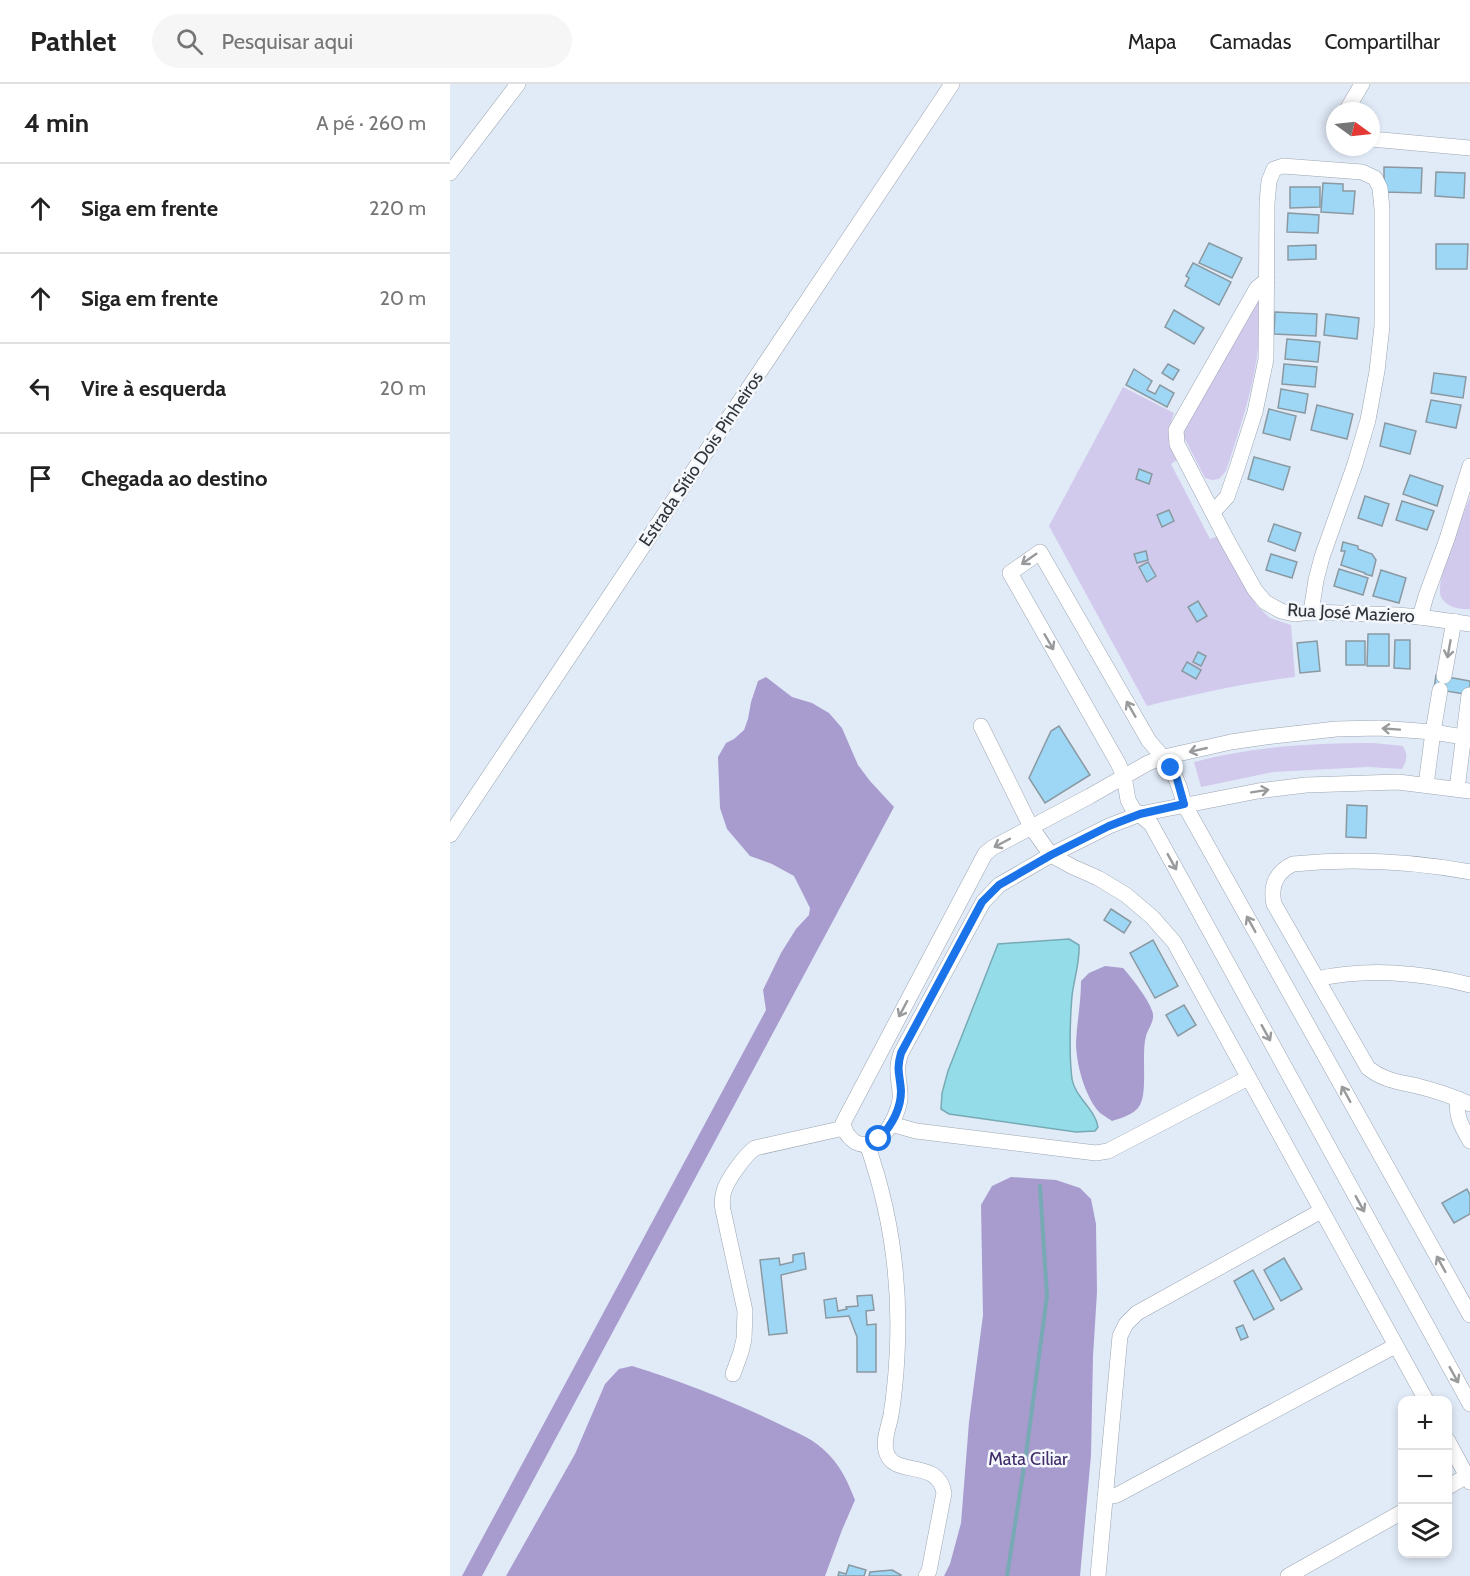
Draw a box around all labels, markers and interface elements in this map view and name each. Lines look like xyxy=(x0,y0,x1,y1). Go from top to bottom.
search box xyxy=(152,14,572,68)
text: Pathlet xyxy=(30,24,116,58)
icon: search xyxy=(173,25,206,58)
text: Pesquisar aqui xyxy=(221,28,353,55)
text: Mapa xyxy=(1128,29,1176,54)
text: Camadas xyxy=(1209,29,1291,54)
text: Compartilhar xyxy=(1324,29,1440,54)
north arrow xyxy=(1326,102,1380,156)
text: 4 min xyxy=(24,107,89,139)
text: A pé · 260 m xyxy=(316,111,426,135)
icon: ahead xyxy=(24,192,57,225)
text: Siga em frente xyxy=(81,195,218,222)
text: 220 m xyxy=(369,196,426,220)
icon: ahead xyxy=(24,282,57,315)
text: Siga em frente xyxy=(81,285,218,312)
text: 20 m xyxy=(380,286,426,310)
street label: Estrada Sítio Dois Pinheiros xyxy=(634,367,768,551)
icon: left xyxy=(24,372,57,405)
text: Vire à esquerda xyxy=(81,375,226,402)
text: 20 m xyxy=(380,376,426,400)
icon: arrive xyxy=(24,462,57,495)
text: Chegada ao destino xyxy=(81,465,267,492)
one-way arrow xyxy=(1022,553,1038,566)
street label: Rua José Maziero xyxy=(1287,599,1415,627)
one-way arrow xyxy=(1043,633,1055,650)
one-way arrow xyxy=(1443,639,1454,658)
one-way arrow xyxy=(1125,701,1137,718)
one-way arrow xyxy=(1382,723,1402,734)
one-way arrow xyxy=(1189,744,1208,756)
route end xyxy=(1157,754,1183,780)
one-way arrow xyxy=(1249,785,1269,796)
one-way arrow xyxy=(993,838,1011,849)
one-way arrow xyxy=(1166,853,1178,870)
one-way arrow xyxy=(1245,916,1257,933)
one-way arrow xyxy=(897,999,908,1017)
one-way arrow xyxy=(1260,1024,1272,1041)
one-way arrow xyxy=(1340,1086,1352,1103)
route start xyxy=(865,1125,891,1151)
one-way arrow xyxy=(1354,1195,1366,1212)
one-way arrow xyxy=(1435,1256,1447,1273)
one-way arrow xyxy=(1448,1366,1460,1383)
map controls xyxy=(1398,1396,1452,1558)
button: + xyxy=(1398,1396,1452,1450)
park label: Mata Ciliar xyxy=(988,1448,1068,1470)
button: − xyxy=(1398,1450,1452,1504)
button: layers xyxy=(1398,1504,1452,1558)

